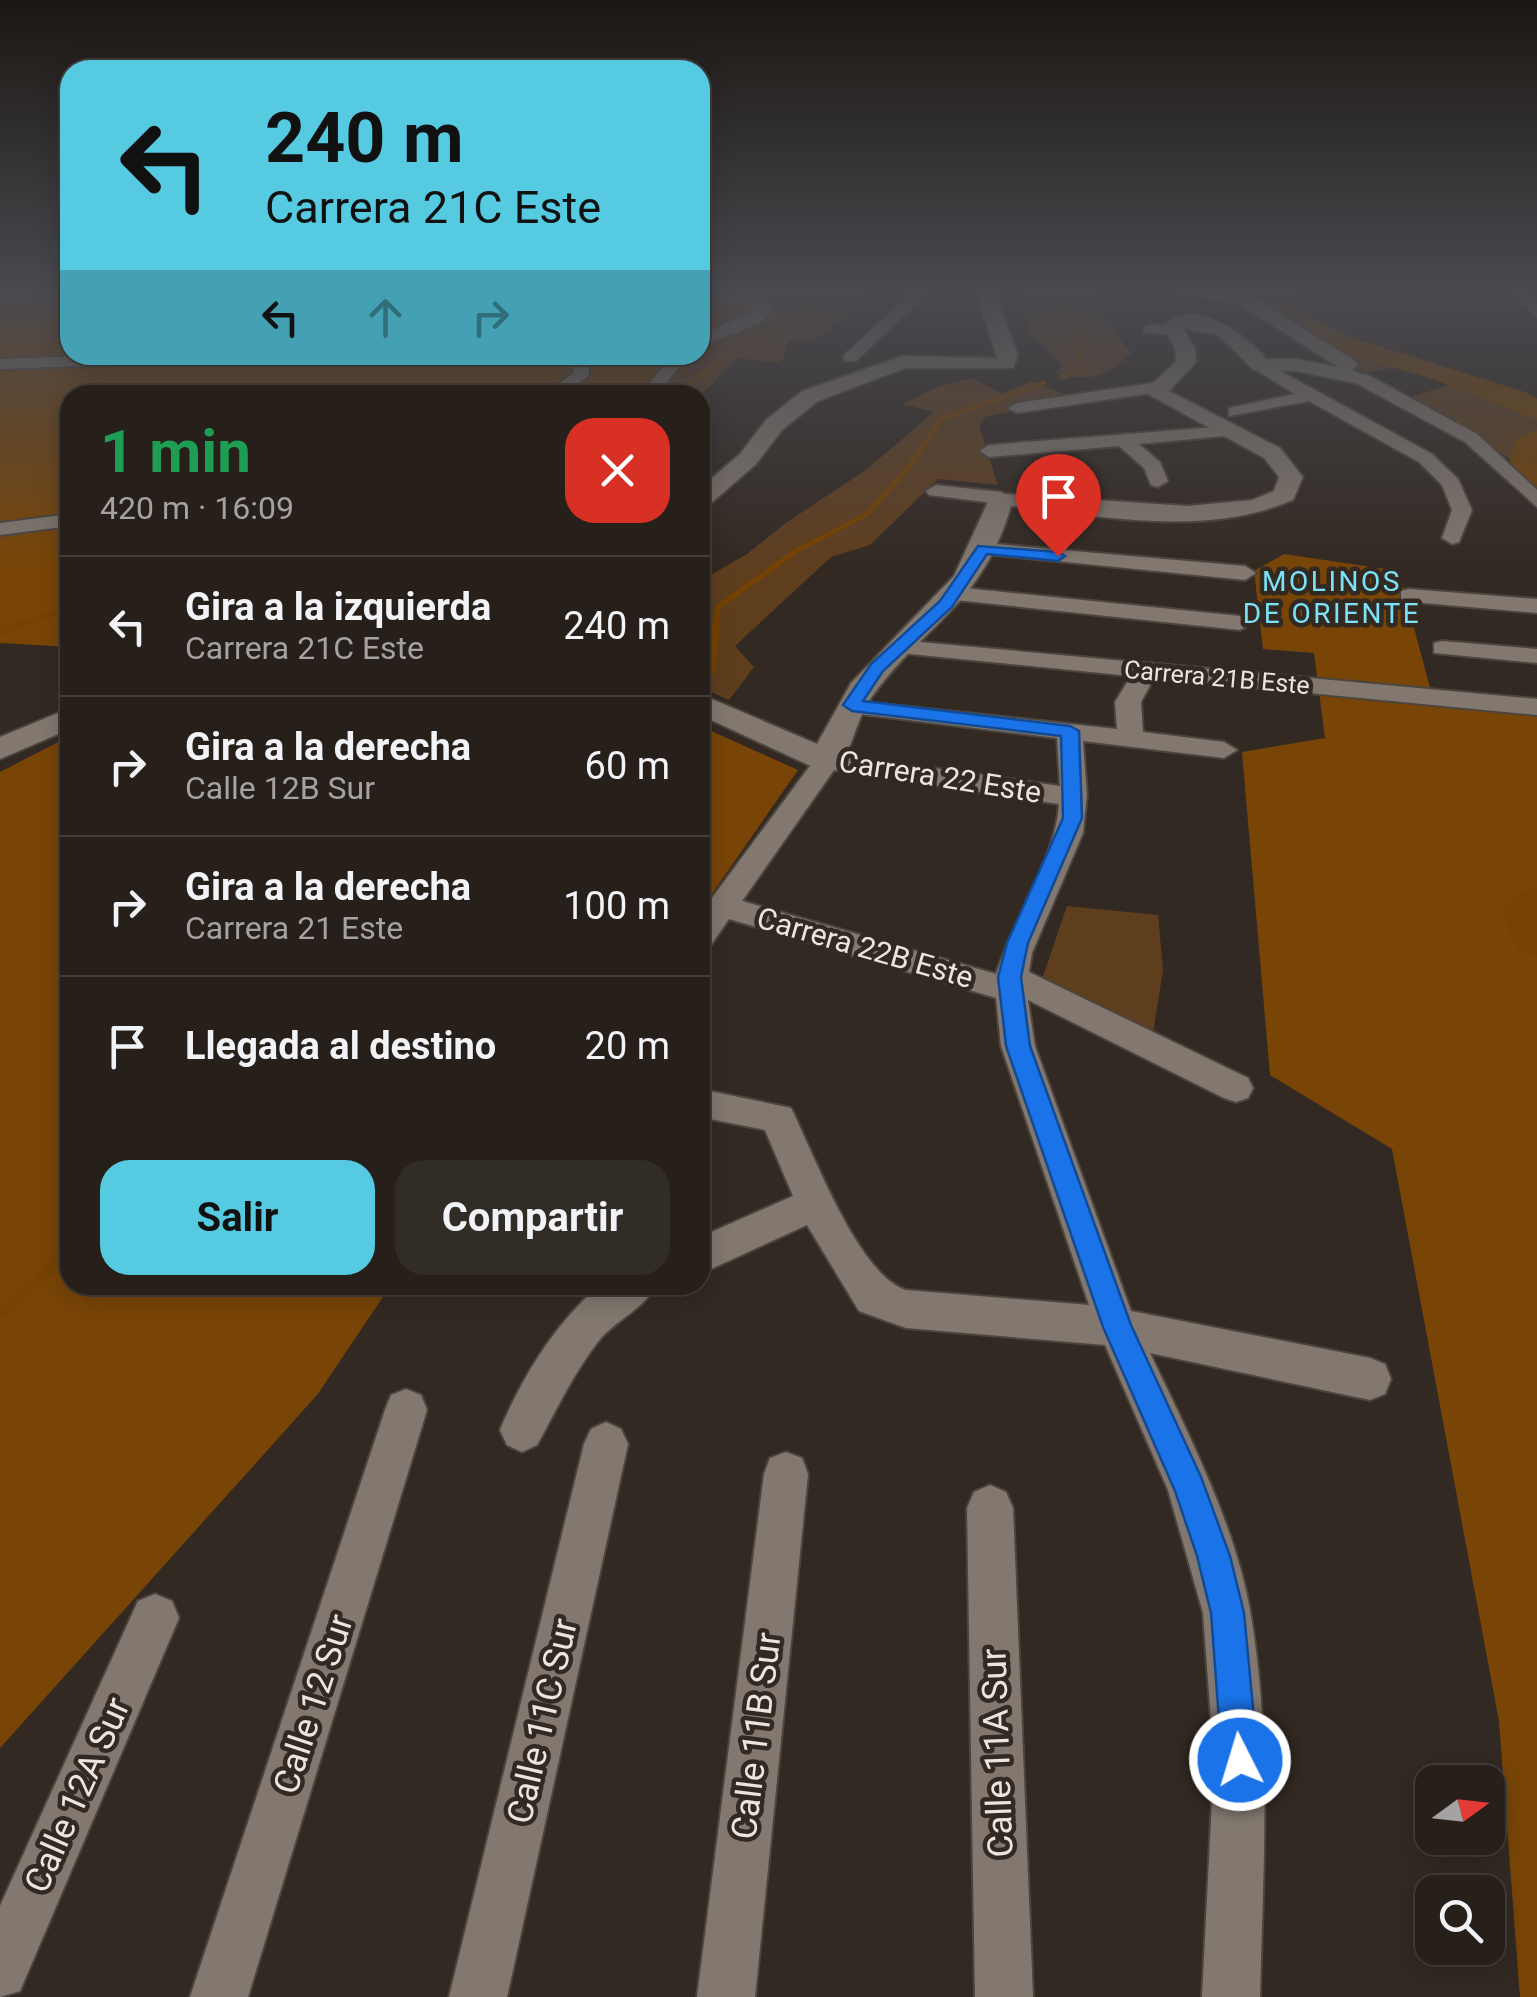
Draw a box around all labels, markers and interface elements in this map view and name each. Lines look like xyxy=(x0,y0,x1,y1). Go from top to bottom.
text: 240 m xyxy=(265,97,464,179)
icon: left xyxy=(100,100,230,230)
text: Carrera 21C Este xyxy=(265,181,601,234)
icon: left xyxy=(253,290,308,345)
icon: ahead xyxy=(358,290,413,345)
icon: right xyxy=(463,290,518,345)
text: 1 min xyxy=(100,416,251,487)
button: close xyxy=(565,418,670,523)
pin xyxy=(1016,454,1101,557)
icon: arrive xyxy=(1031,469,1086,524)
text: 420 m · 16:09 xyxy=(100,489,294,527)
district label: MOLINOS DE ORIENTE xyxy=(1243,565,1421,630)
text: Gira a la izquierda xyxy=(185,585,491,629)
icon: left xyxy=(100,599,155,654)
text: 240 m xyxy=(563,604,670,648)
text: Carrera 21C Este xyxy=(185,629,424,667)
street label: Carrera 21B Este xyxy=(1123,655,1311,700)
text: Gira a la derecha xyxy=(185,725,471,769)
icon: right xyxy=(100,739,155,794)
street label: Carrera 22 Este xyxy=(836,743,1044,810)
text: 60 m xyxy=(585,744,670,788)
text: Calle 12B Sur xyxy=(185,769,375,807)
text: Gira a la derecha xyxy=(185,865,471,909)
icon: right xyxy=(100,879,155,934)
text: 100 m xyxy=(563,884,670,928)
street label: Carrera 22B Este xyxy=(753,900,977,995)
text: Carrera 21 Este xyxy=(185,909,403,947)
icon: arrive xyxy=(100,1019,155,1074)
text: Llegada al destino xyxy=(185,1024,496,1068)
text: 20 m xyxy=(585,1024,670,1068)
button: Salir xyxy=(100,1160,375,1275)
button: Compartir xyxy=(395,1160,670,1275)
street label: Calle 12 Sur xyxy=(265,1609,362,1799)
street label: Calle 11C Sur xyxy=(499,1615,586,1827)
street label: Calle 11B Sur xyxy=(723,1630,790,1842)
street label: Calle 11A Sur xyxy=(973,1648,1022,1858)
street label: Calle 12A Sur xyxy=(16,1691,139,1899)
position arrow xyxy=(1188,1708,1292,1812)
north arrow xyxy=(1415,1765,1505,1855)
map controls xyxy=(1415,1765,1505,1965)
button: search xyxy=(1415,1875,1505,1965)

